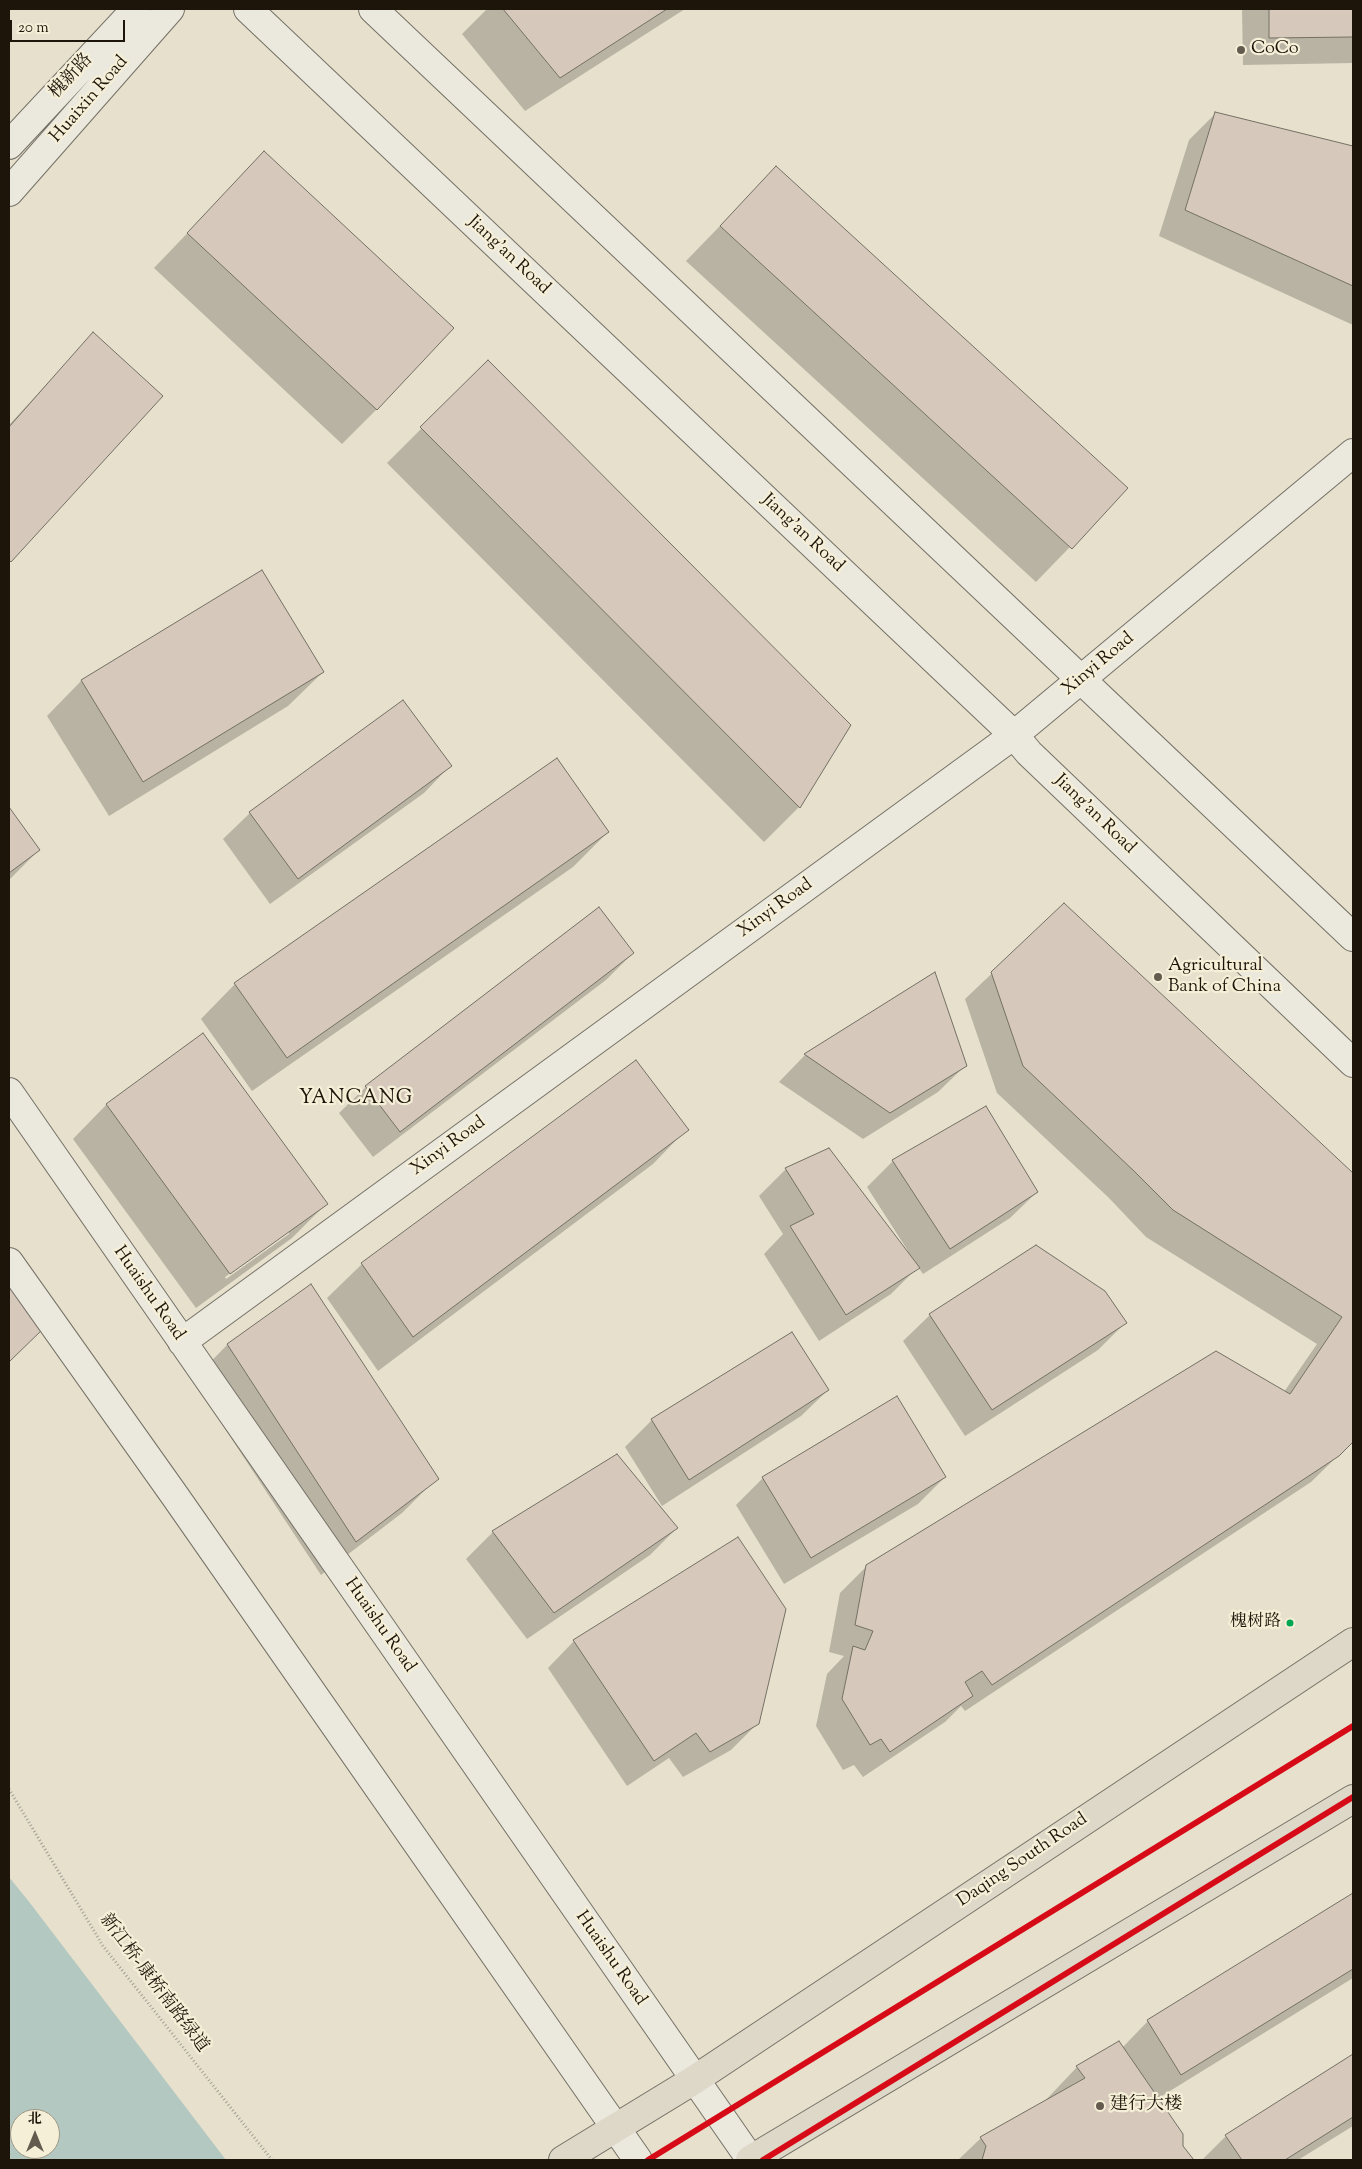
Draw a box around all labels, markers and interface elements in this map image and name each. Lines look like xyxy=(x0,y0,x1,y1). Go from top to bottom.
scale bar xyxy=(12,10,128,42)
text: 20 m xyxy=(18,18,49,39)
place label: CoCo xyxy=(1251,39,1299,61)
marker: CoCo xyxy=(1235,44,1247,56)
street label: 槐新路 xyxy=(46,50,98,104)
street label: Huaixin Road xyxy=(46,52,134,148)
street label: Jiang'an Road xyxy=(462,212,554,300)
street label: Jiang'an Road xyxy=(756,490,848,578)
street label: Xinyi Road xyxy=(1059,629,1139,701)
street label: Jiang'an Road xyxy=(1049,771,1139,859)
street label: Xinyi Road xyxy=(734,875,818,943)
place label: Agricultural Bank of China xyxy=(1168,956,1281,999)
marker: Agricultural Bank of China xyxy=(1152,971,1164,983)
district label: YANCANG xyxy=(298,1088,414,1112)
street label: Xinyi Road xyxy=(407,1113,491,1181)
street label: Huaishu Road xyxy=(108,1243,188,1345)
street label: Huaishu Road xyxy=(339,1575,419,1677)
place label: 槐树路 xyxy=(1230,1613,1281,1633)
marker: 槐树路 xyxy=(1285,1618,1295,1628)
street label: Daqing South Road xyxy=(954,1809,1092,1913)
street label: Huaishu Road xyxy=(570,1908,650,2010)
street label: 新江桥-康桥南路绿道 xyxy=(94,1910,212,2058)
place label: 建行大楼 xyxy=(1110,2095,1182,2117)
marker: 建行大楼 xyxy=(1094,2100,1106,2112)
north arrow xyxy=(10,2109,60,2159)
text: 北 xyxy=(28,2110,42,2130)

